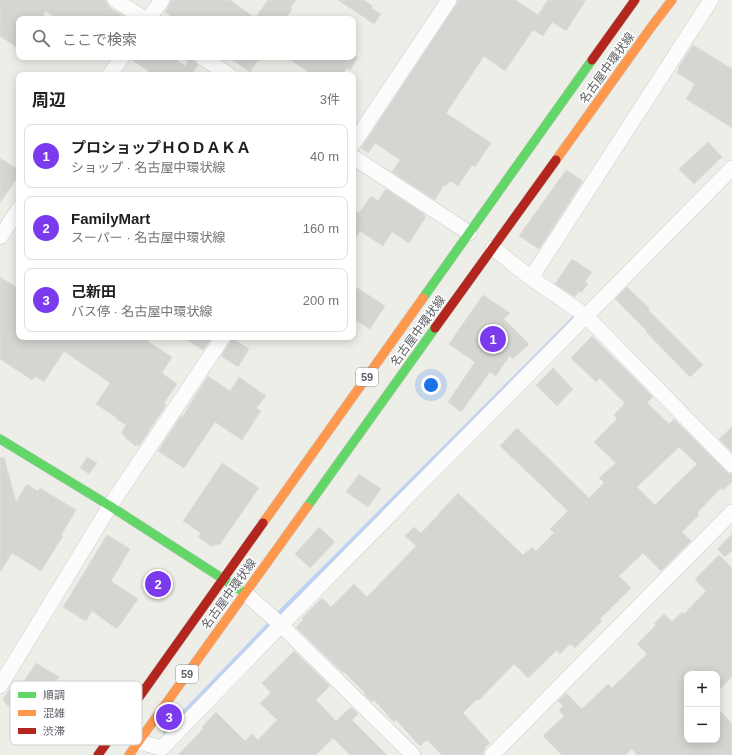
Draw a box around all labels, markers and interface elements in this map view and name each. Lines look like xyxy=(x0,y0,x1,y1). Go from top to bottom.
search box xyxy=(16,16,356,60)
icon: search xyxy=(30,27,52,49)
street label: 名古屋中環状線 xyxy=(577,30,637,106)
text: ここで検索 xyxy=(62,31,137,48)
text: 周辺 xyxy=(32,91,66,110)
text: 3件 xyxy=(320,92,340,107)
text: プロショップＨＯＤＡＫＡ xyxy=(71,139,251,156)
text: 1 xyxy=(42,149,50,164)
text: 40 m xyxy=(310,149,339,164)
text: ショップ · 名古屋中環状線 xyxy=(71,160,226,175)
text: FamilyMart xyxy=(71,210,150,227)
text: 2 xyxy=(42,221,50,236)
text: 160 m xyxy=(303,221,339,236)
text: スーパー · 名古屋中環状線 xyxy=(71,230,225,245)
text: 己新田 xyxy=(71,283,116,300)
text: 3 xyxy=(42,293,50,308)
text: 200 m xyxy=(303,293,339,308)
street label: 名古屋中環状線 xyxy=(388,293,448,369)
text: バス停 · 名古屋中環状線 xyxy=(71,304,213,319)
pin: 1 xyxy=(480,324,506,354)
road number: 59 xyxy=(356,368,378,386)
your location xyxy=(421,375,441,395)
street label: 名古屋中環状線 xyxy=(199,556,259,632)
pin: 2 xyxy=(145,569,171,599)
road number: 59 xyxy=(176,665,198,683)
map controls xyxy=(684,671,720,743)
button: + xyxy=(684,671,720,707)
legend xyxy=(10,681,142,745)
text: 順調 xyxy=(43,689,65,701)
pin: 3 xyxy=(156,702,182,732)
text: 混雑 xyxy=(43,707,65,719)
button: − xyxy=(684,707,720,743)
text: 渋滞 xyxy=(43,725,65,737)

